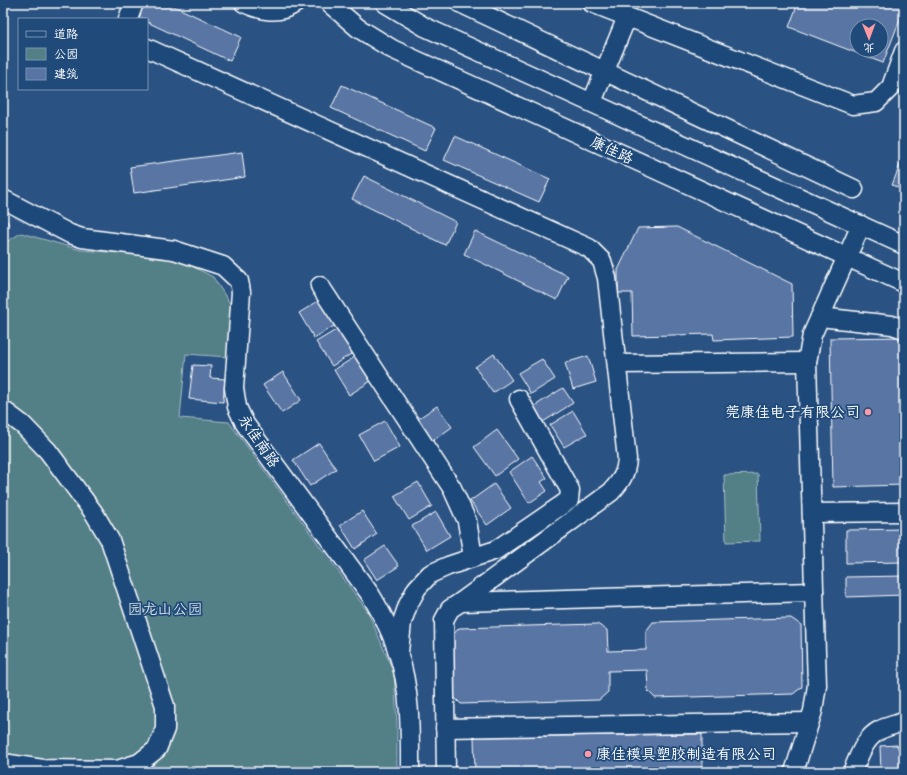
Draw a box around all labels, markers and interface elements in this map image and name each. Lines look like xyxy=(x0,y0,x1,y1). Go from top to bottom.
legend xyxy=(18,18,148,90)
north arrow xyxy=(849,18,889,58)
text: 道路 xyxy=(54,23,78,45)
text: 北 xyxy=(864,38,875,57)
text: 公园 xyxy=(54,43,78,65)
text: 建筑 xyxy=(54,63,78,85)
street label: 康佳路 xyxy=(586,129,638,171)
place label: 莞康佳电子有限公司 xyxy=(725,399,860,425)
marker: 莞康佳电子有限公司 xyxy=(863,407,873,417)
street label: 永佳南路 xyxy=(231,409,287,473)
park label: 园龙山公园 xyxy=(127,596,203,622)
place label: 康佳模具塑胶制造有限公司 xyxy=(596,741,776,767)
marker: 康佳模具塑胶制造有限公司 xyxy=(583,749,593,759)

